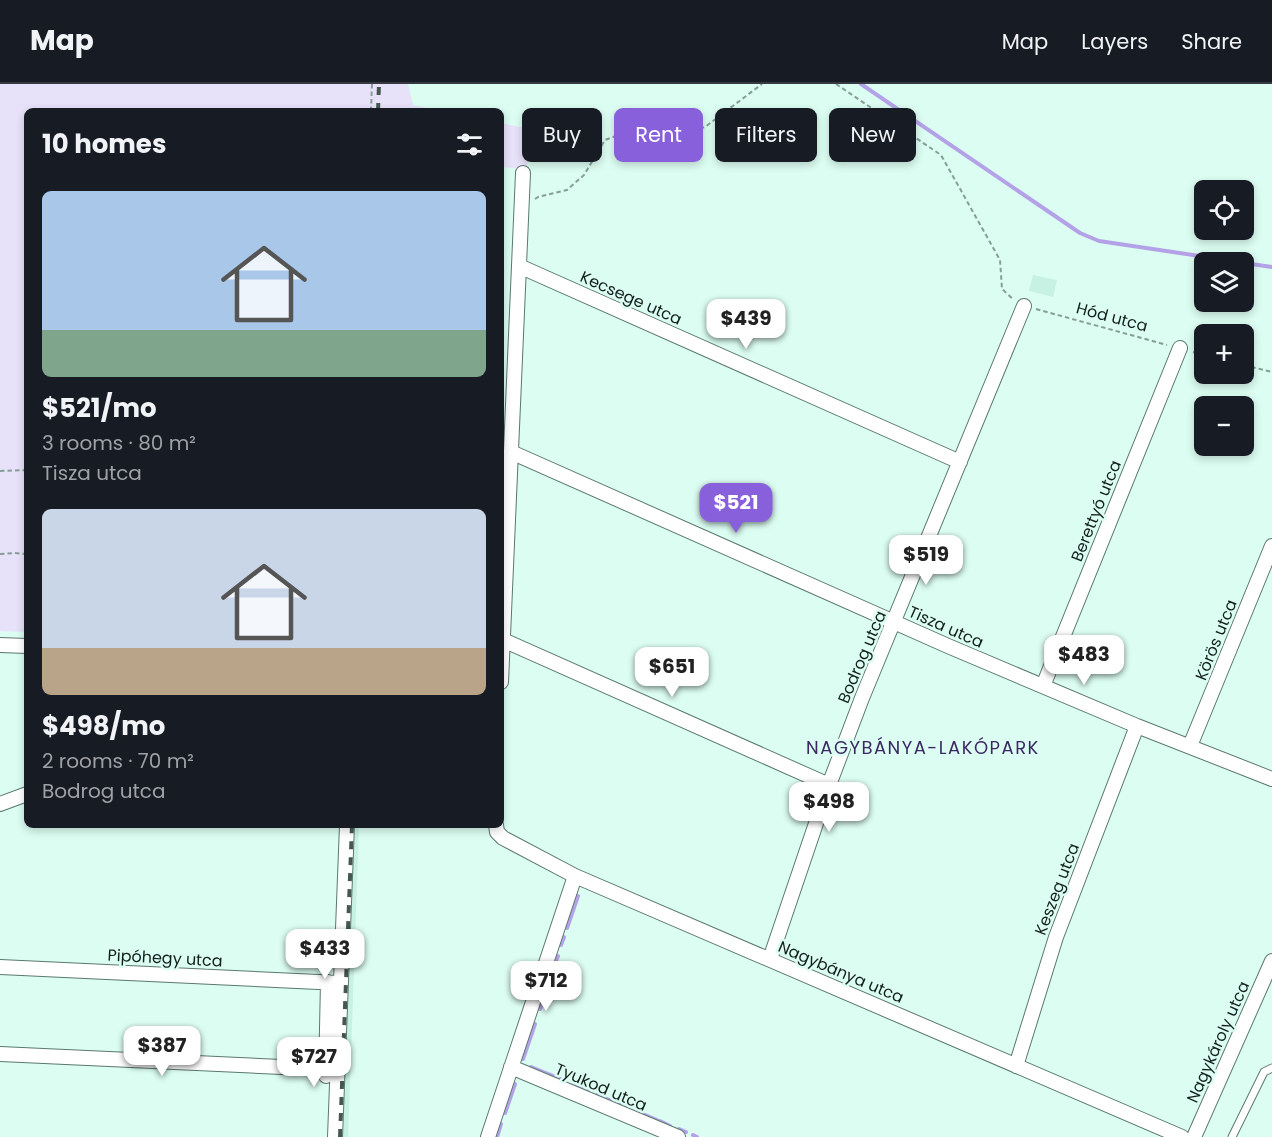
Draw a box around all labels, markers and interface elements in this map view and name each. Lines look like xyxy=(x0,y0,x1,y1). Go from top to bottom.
text: Map xyxy=(30,21,94,60)
text: Map xyxy=(1002,27,1048,56)
text: Layers xyxy=(1081,27,1148,56)
text: Share xyxy=(1181,27,1242,56)
chip: Buy xyxy=(522,108,602,162)
chip: Rent xyxy=(614,108,703,162)
chip: Filters xyxy=(715,108,817,162)
chip: New xyxy=(829,108,916,162)
text: 10 homes xyxy=(42,126,166,162)
icon: filters xyxy=(453,128,486,161)
map controls xyxy=(1194,180,1254,456)
button: locate xyxy=(1194,180,1254,240)
icon: home xyxy=(210,230,318,338)
button: layers xyxy=(1194,252,1254,312)
street label: Kecsege utca xyxy=(576,265,686,331)
street label: Hód utca xyxy=(1074,296,1150,338)
pin: $439 xyxy=(710,299,782,350)
text: $439 xyxy=(720,304,772,332)
button: + xyxy=(1194,324,1254,384)
text: $521/mo xyxy=(42,390,157,426)
button: − xyxy=(1194,396,1254,456)
text: 3 rooms · 80 m² xyxy=(42,429,196,457)
street label: Berettyó utca xyxy=(1065,457,1127,565)
text: Tisza utca xyxy=(42,459,142,487)
pin: $521 xyxy=(700,483,772,534)
text: $521 xyxy=(713,488,759,516)
pin: $519 xyxy=(890,535,962,586)
text: $519 xyxy=(903,540,949,568)
icon: home xyxy=(210,548,318,656)
street label: Körös utca xyxy=(1189,596,1243,684)
street label: Tisza utca xyxy=(905,600,987,654)
street label: Bodrog utca xyxy=(832,607,892,707)
pin: $483 xyxy=(1048,635,1120,686)
text: $483 xyxy=(1058,640,1110,668)
pin: $651 xyxy=(636,647,708,698)
text: $651 xyxy=(649,652,695,680)
text: $498/mo xyxy=(42,708,165,744)
district label: NAGYBÁNYA-LAKÓPARK xyxy=(806,735,1040,760)
text: 2 rooms · 70 m² xyxy=(42,747,194,775)
text: Bodrog utca xyxy=(42,777,165,805)
pin: $498 xyxy=(793,782,865,833)
text: $498 xyxy=(803,787,855,815)
street label: Keszeg utca xyxy=(1029,840,1085,938)
pin: $433 xyxy=(289,929,361,980)
text: $433 xyxy=(300,934,350,962)
street label: Nagybánya utca xyxy=(775,935,907,1009)
street label: Pipóhegy utca xyxy=(107,944,223,972)
pin: $712 xyxy=(510,961,582,1012)
text: $712 xyxy=(525,966,567,994)
street label: Nagykároly utca xyxy=(1181,977,1255,1107)
pin: $387 xyxy=(126,1026,198,1077)
text: $387 xyxy=(138,1031,186,1059)
pin: $727 xyxy=(278,1037,350,1088)
text: $727 xyxy=(291,1042,337,1070)
street label: Tyukod utca xyxy=(551,1057,651,1117)

